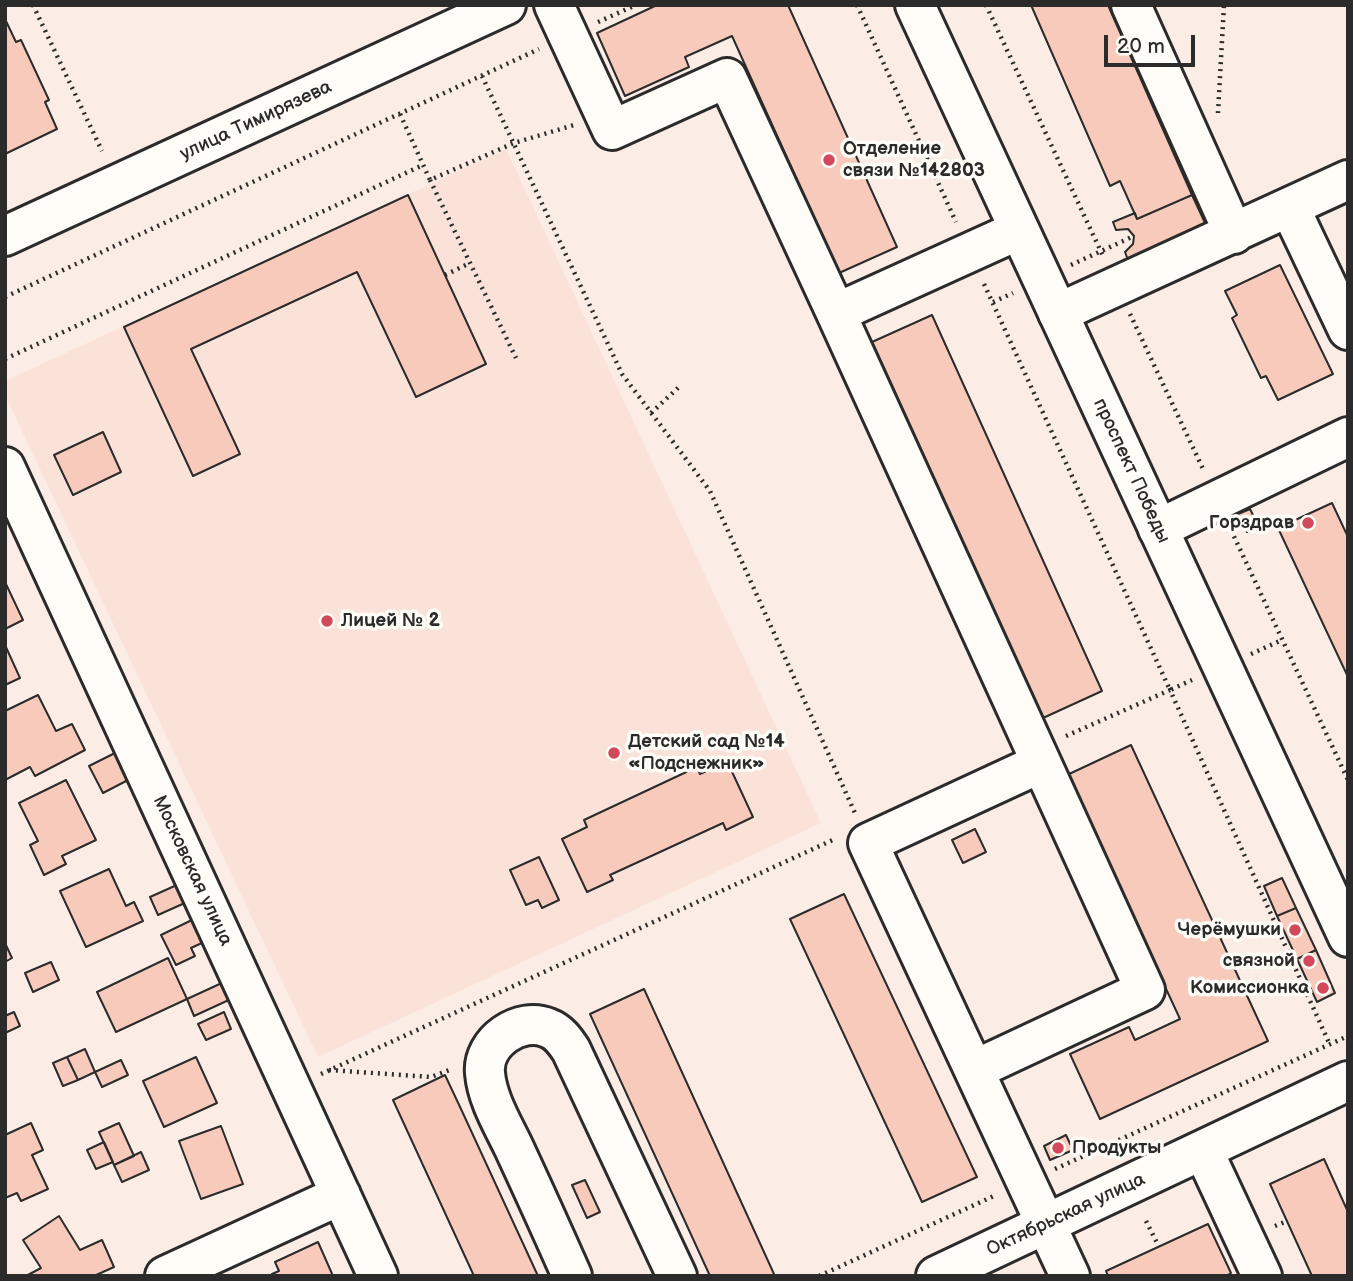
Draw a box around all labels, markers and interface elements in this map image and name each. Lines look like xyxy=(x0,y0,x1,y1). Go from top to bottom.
scale bar xyxy=(1108,21,1199,65)
text: 20 m xyxy=(1117,34,1165,59)
street label: улица Тимирязева xyxy=(177,76,335,166)
place label: Отделение связи №142803 xyxy=(843,138,985,182)
marker: Отделение связи №142803 xyxy=(821,152,837,168)
street label: проспект Победы xyxy=(1087,395,1175,547)
place label: Горздрав xyxy=(1209,512,1294,534)
marker: Горздрав xyxy=(1300,515,1316,531)
place label: Лицей № 2 xyxy=(341,610,440,632)
marker: Лицей № 2 xyxy=(319,613,335,629)
place label: Детский сад №14 «Подснежник» xyxy=(628,731,785,775)
marker: Детский сад №14 «Подснежник» xyxy=(606,745,622,761)
street label: Московская улица xyxy=(147,792,237,950)
place label: Черёмушки xyxy=(1178,919,1281,941)
marker: Черёмушки xyxy=(1287,922,1303,938)
place label: связной xyxy=(1223,950,1295,972)
marker: связной xyxy=(1301,953,1317,969)
place label: Комиссионка xyxy=(1190,977,1309,999)
marker: Комиссионка xyxy=(1315,980,1331,996)
place label: Продукты xyxy=(1072,1137,1161,1159)
marker: Продукты xyxy=(1050,1140,1066,1156)
street label: Октябрьская улица xyxy=(983,1168,1149,1262)

